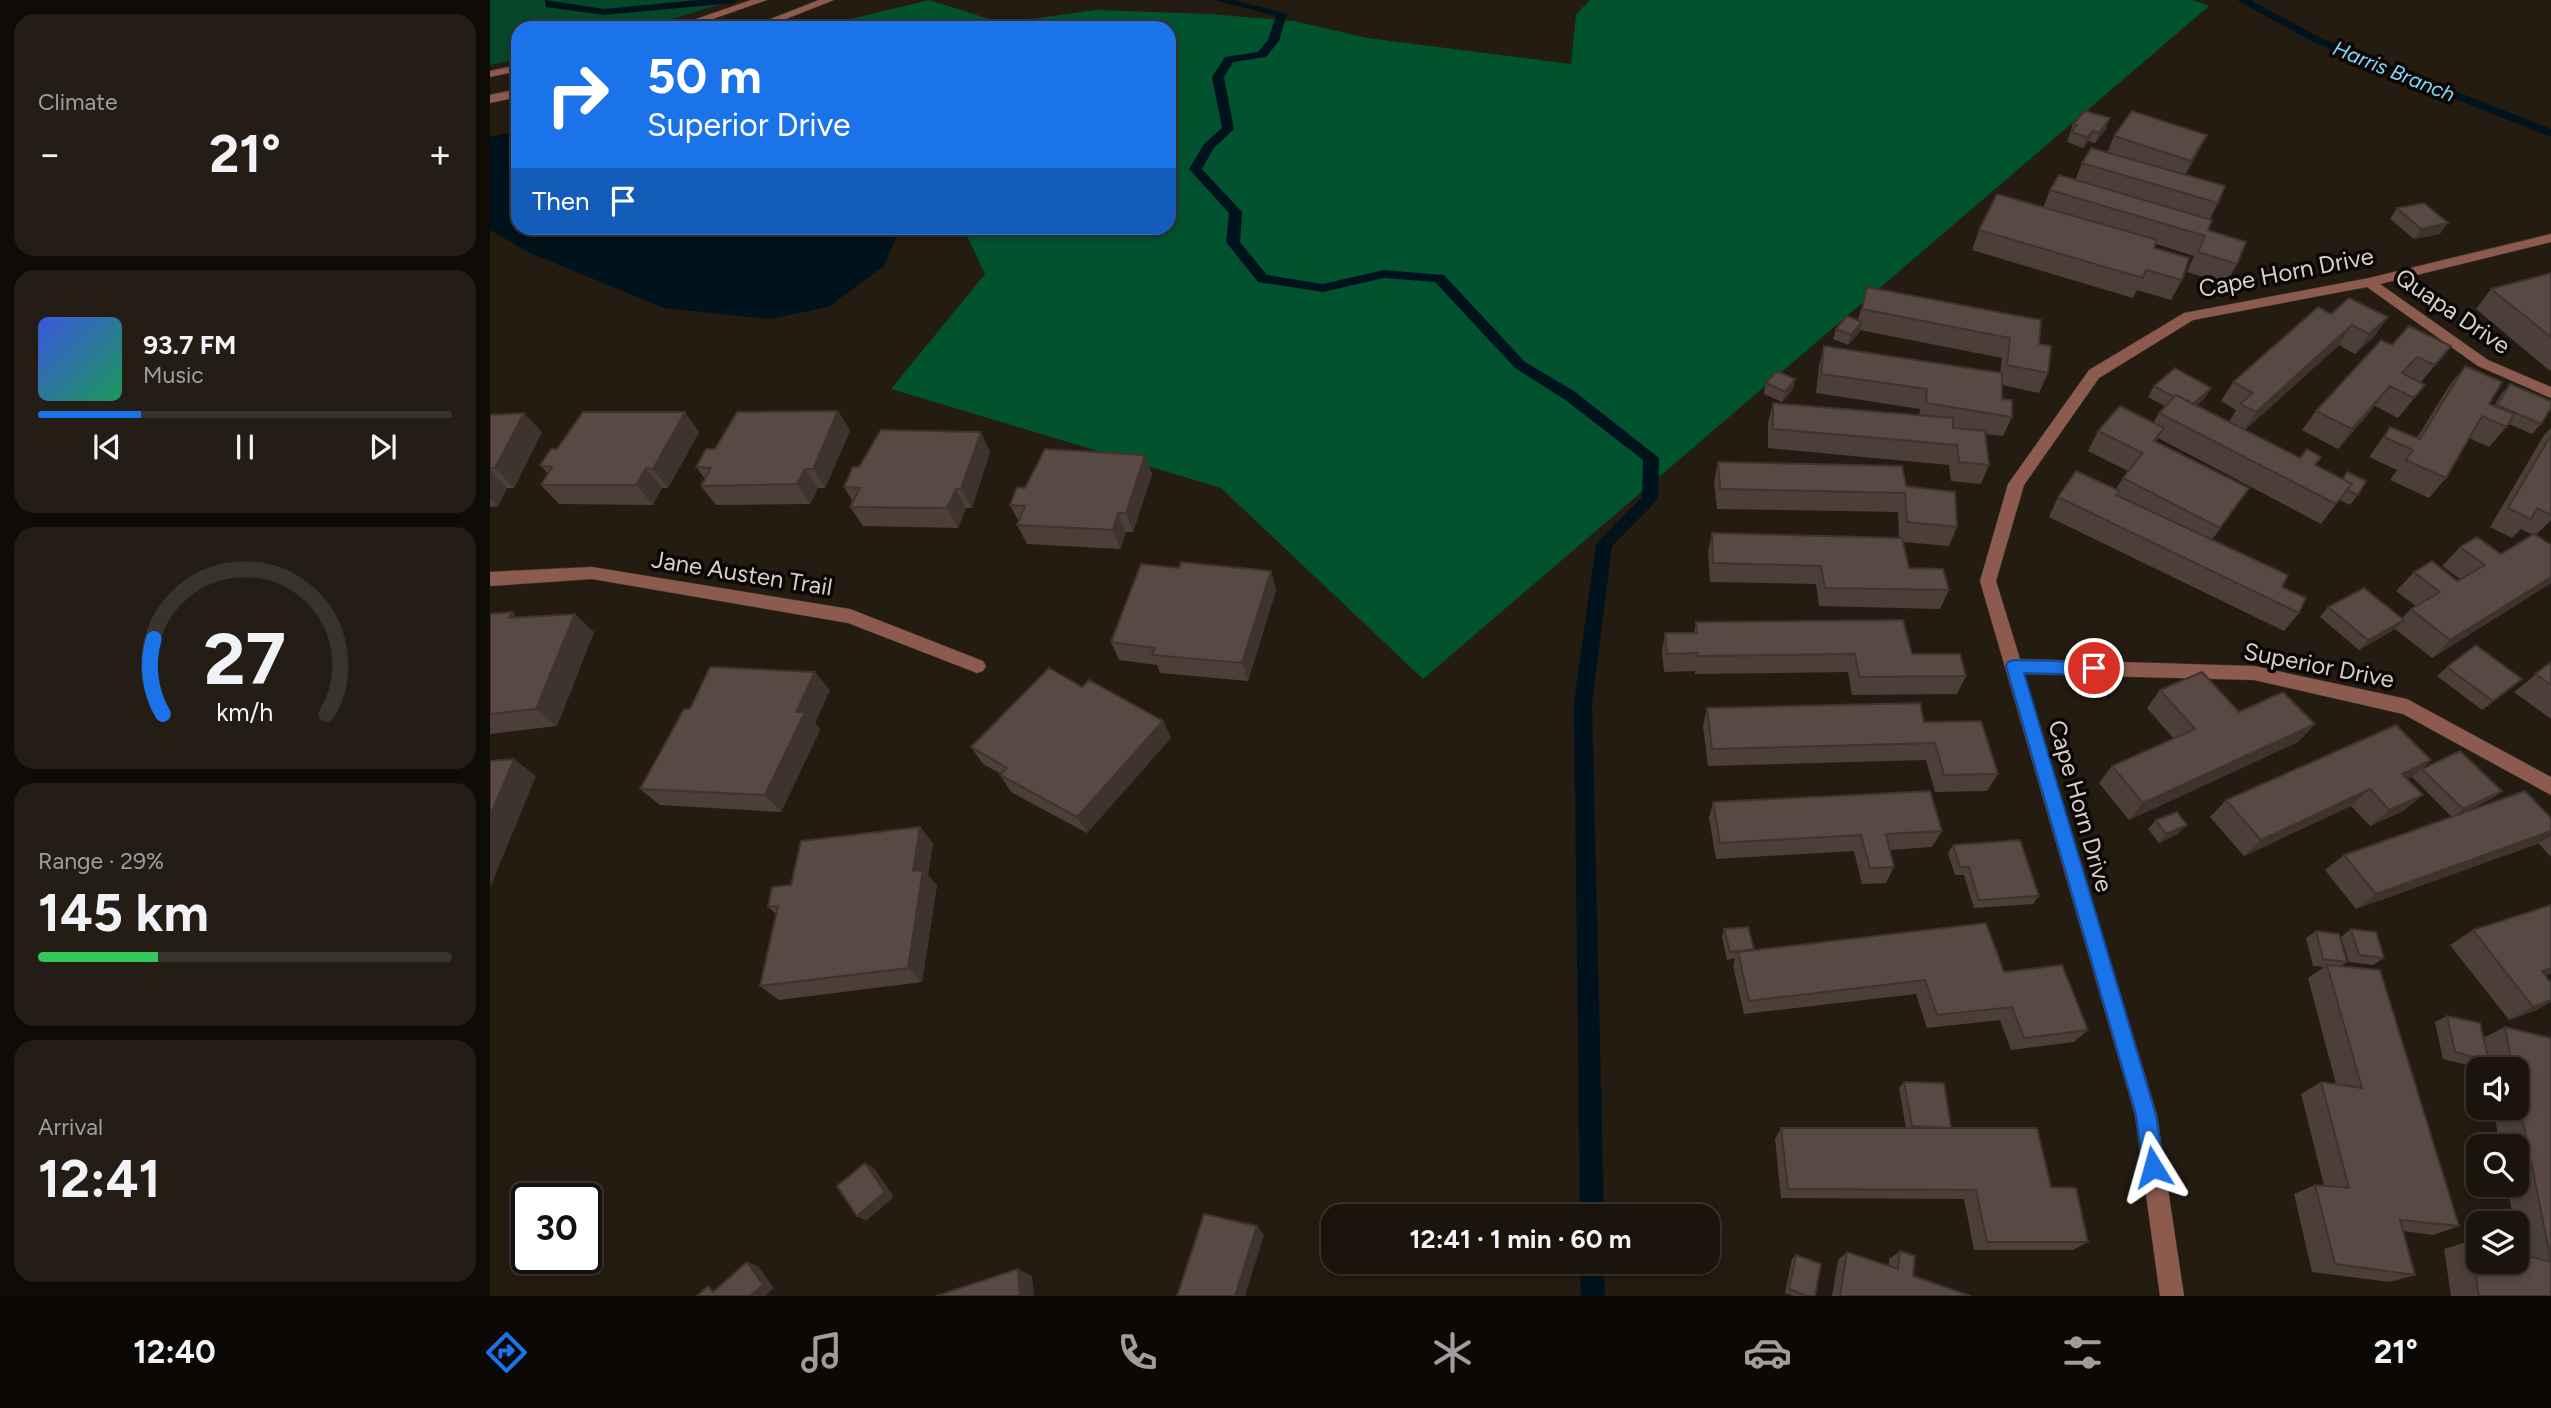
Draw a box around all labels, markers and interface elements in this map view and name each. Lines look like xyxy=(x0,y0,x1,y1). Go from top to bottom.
water label: Harris Branch xyxy=(2329,35,2459,107)
text: 50 m xyxy=(647,46,762,105)
icon: right xyxy=(532,49,623,140)
text: Climate xyxy=(38,88,117,116)
text: Superior Drive xyxy=(647,106,850,144)
text: 21° xyxy=(209,123,281,185)
text: − xyxy=(38,131,62,177)
text: + xyxy=(428,131,452,177)
icon: arrive xyxy=(604,182,642,220)
text: Then xyxy=(532,185,590,217)
street label: Cape Horn Drive xyxy=(2196,241,2376,303)
street label: Quapa Drive xyxy=(2390,262,2516,360)
text: 93.7 FM xyxy=(143,329,236,361)
text: Music xyxy=(143,361,204,389)
icon: previous xyxy=(88,428,126,466)
icon: pause xyxy=(226,428,264,466)
icon: next xyxy=(364,428,402,466)
street label: Jane Austen Trail xyxy=(650,544,834,602)
text: 27 xyxy=(204,615,286,702)
street label: Superior Drive xyxy=(2241,636,2397,694)
pin xyxy=(2064,638,2124,698)
icon: arrive xyxy=(2075,649,2113,687)
text: km/h xyxy=(216,697,274,727)
street label: Cape Horn Drive xyxy=(2043,717,2119,895)
text: Range · 29% xyxy=(38,847,164,875)
text: 145 km xyxy=(38,882,209,944)
map controls xyxy=(2466,1057,2529,1274)
button: sound xyxy=(2466,1057,2529,1120)
text: Arrival xyxy=(38,1113,103,1141)
position arrow xyxy=(2116,1130,2190,1204)
button: search xyxy=(2466,1134,2529,1197)
text: 12:41 xyxy=(38,1148,161,1210)
speed limit sign: 30 xyxy=(511,1183,602,1274)
button: layers xyxy=(2466,1211,2529,1274)
text: 12:41 · 1 min · 60 m xyxy=(1410,1223,1631,1255)
icon: directions xyxy=(482,1328,531,1377)
icon: music xyxy=(797,1328,846,1377)
icon: phone xyxy=(1113,1328,1162,1377)
icon: climate xyxy=(1428,1328,1477,1377)
icon: car xyxy=(1743,1328,1792,1377)
icon: filters xyxy=(2058,1328,2107,1377)
text: 12:40 xyxy=(133,1333,216,1371)
text: 21° xyxy=(2374,1333,2418,1371)

